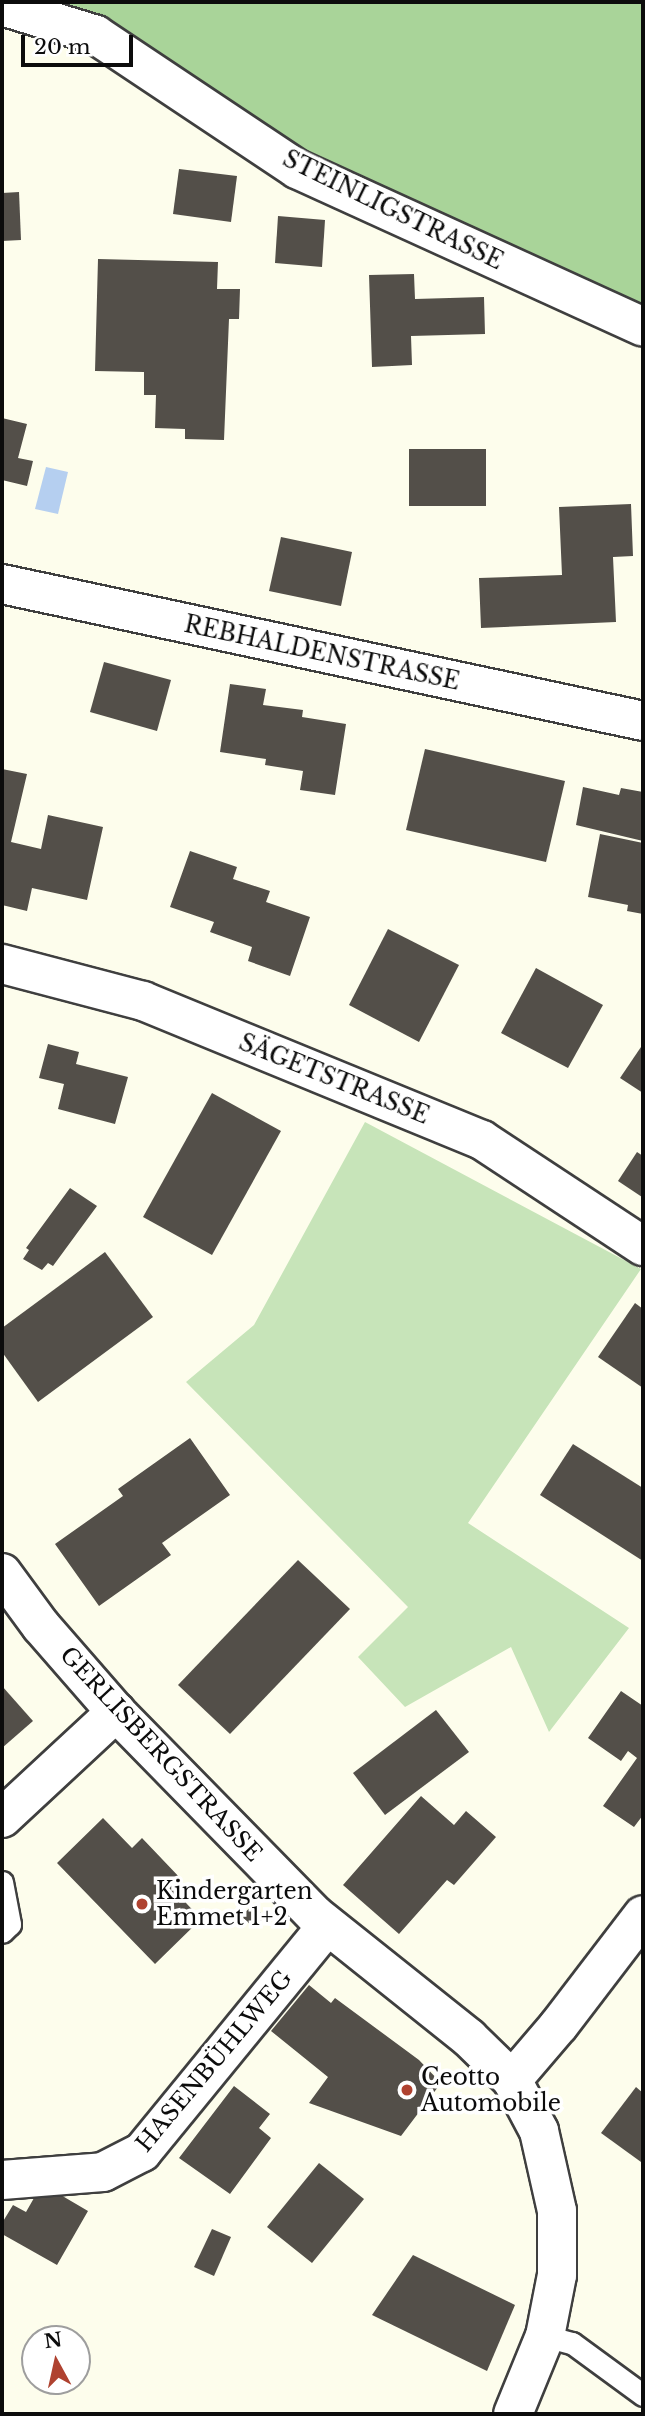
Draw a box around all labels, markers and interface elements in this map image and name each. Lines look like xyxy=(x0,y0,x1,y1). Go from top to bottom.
scale bar xyxy=(24,21,136,65)
text: 20 m xyxy=(34,34,91,60)
street label: STEINLIGSTRASSE xyxy=(278,145,508,275)
street label: REBHALDENSTRASSE xyxy=(182,610,462,696)
street label: SÄGETSTRASSE xyxy=(235,1028,433,1130)
street label: GERLISBERGSTRASSE xyxy=(54,1641,268,1867)
place label: Kindergarten Emmet 1+2 xyxy=(156,1877,312,1931)
marker: Kindergarten Emmet 1+2 xyxy=(134,1896,150,1912)
street label: HASENBÜHLWEG xyxy=(130,1965,298,2157)
place label: Ceotto Automobile xyxy=(421,2063,561,2117)
marker: Ceotto Automobile xyxy=(399,2082,415,2098)
north arrow xyxy=(21,2325,91,2395)
text: N xyxy=(43,2328,64,2353)

